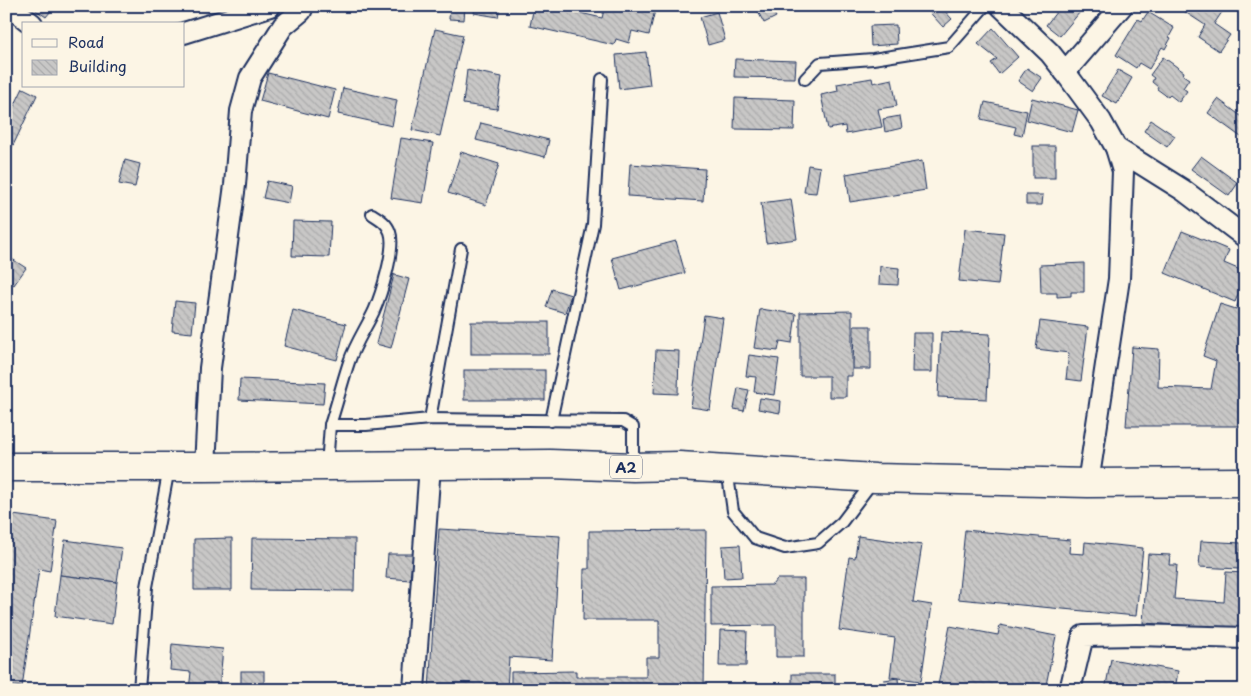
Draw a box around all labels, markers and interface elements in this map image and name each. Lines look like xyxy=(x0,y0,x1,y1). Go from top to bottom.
legend xyxy=(22,22,185,88)
text: Road xyxy=(68,30,104,53)
text: Building xyxy=(68,54,127,77)
road number: A2 xyxy=(610,456,642,478)

